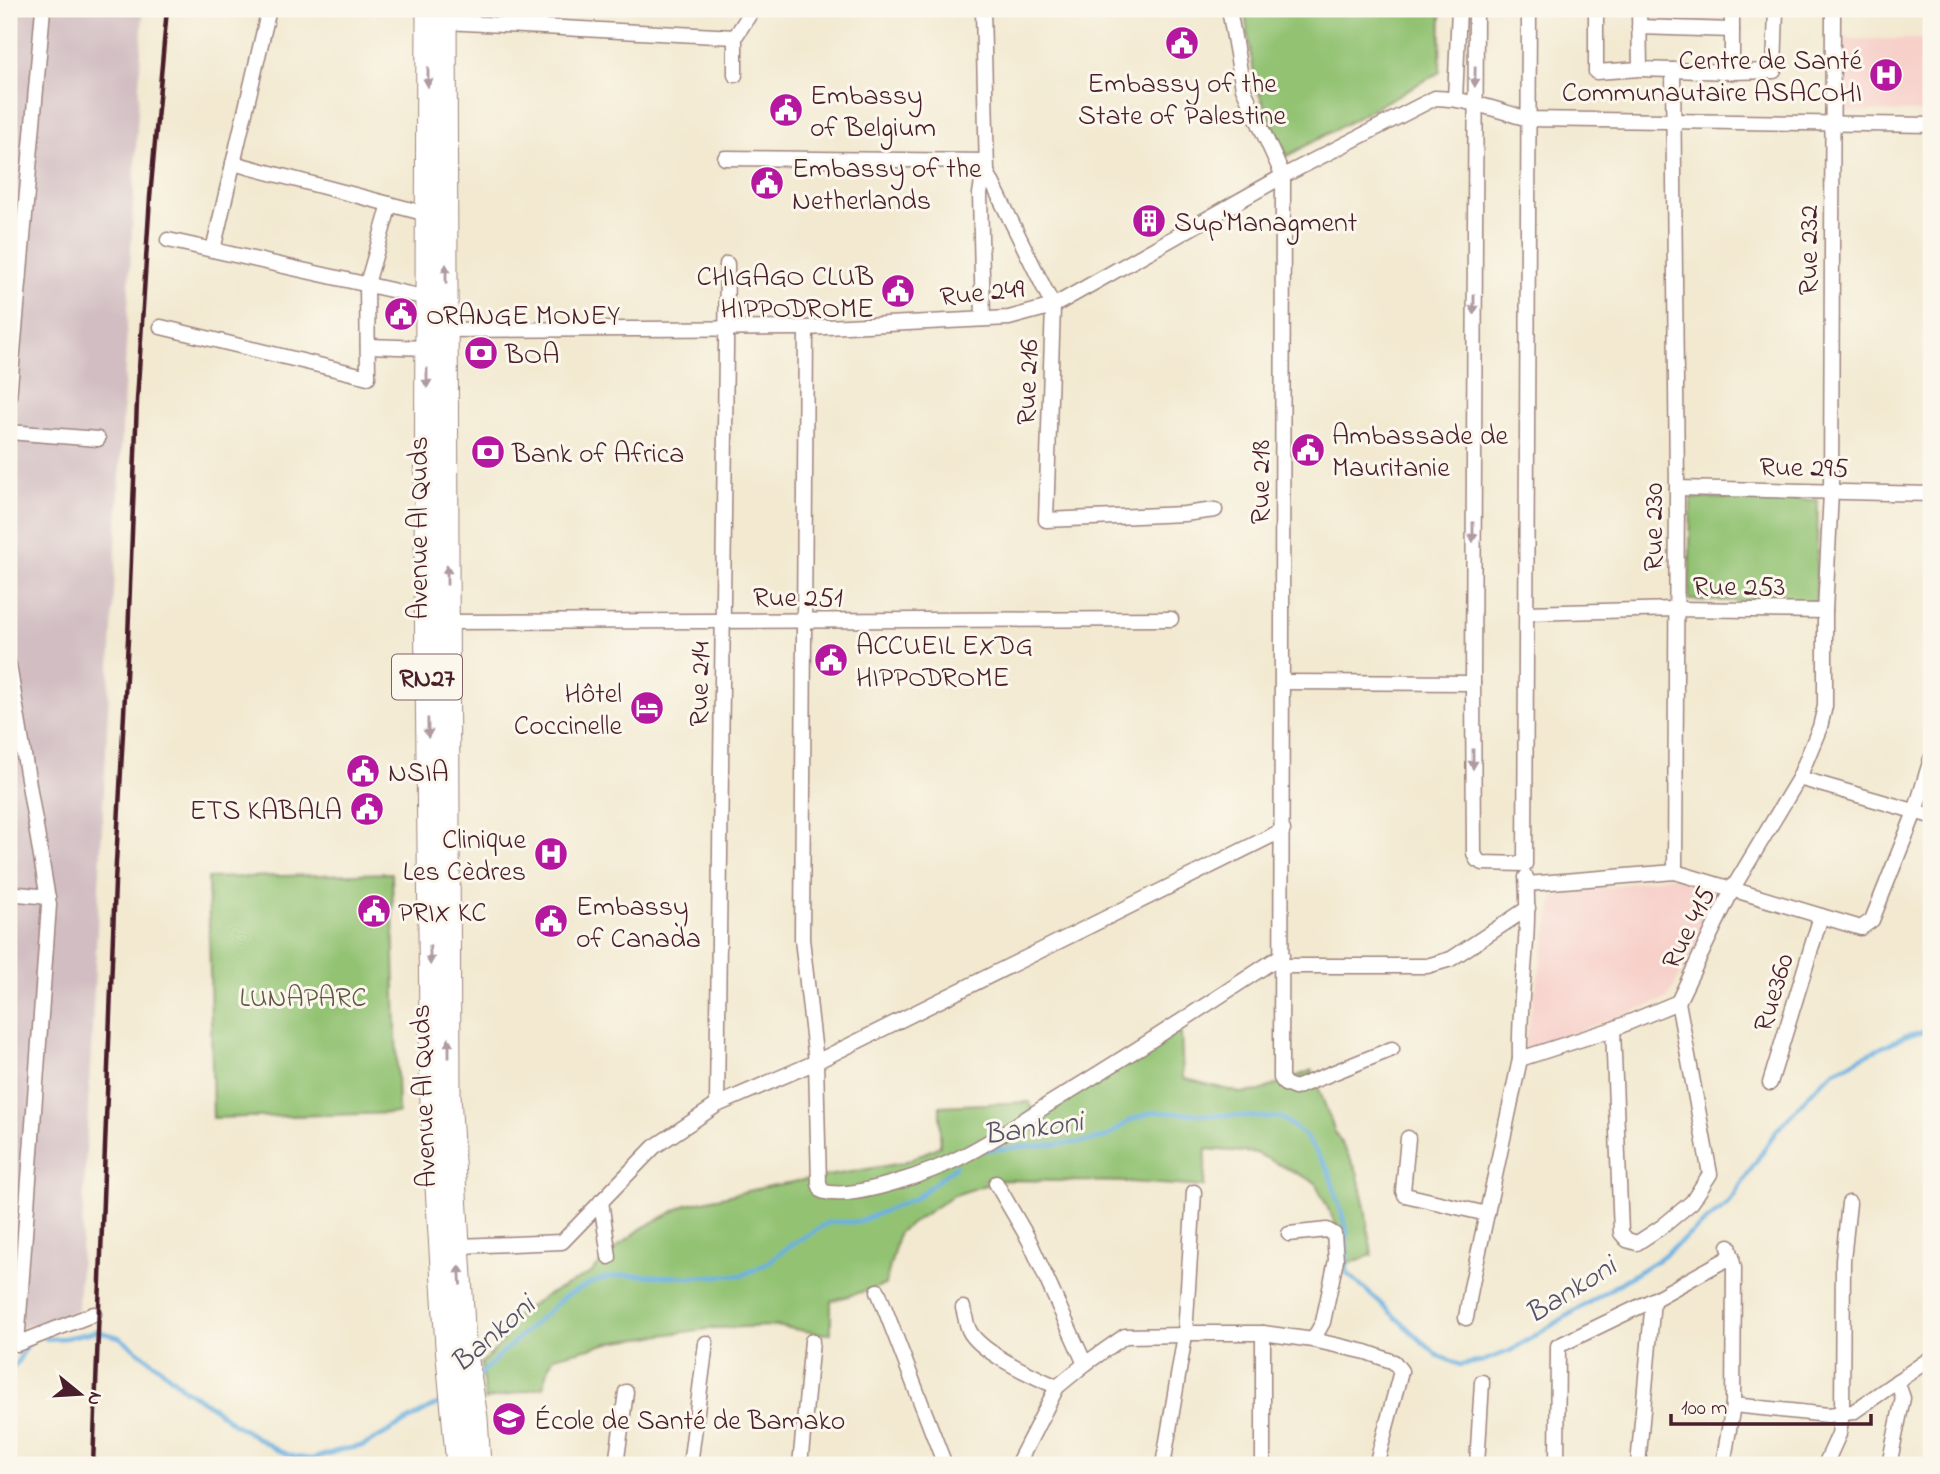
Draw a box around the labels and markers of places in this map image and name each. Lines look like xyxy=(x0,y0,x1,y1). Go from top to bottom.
public building icon: Embassy of the State of Palestine xyxy=(1163,24,1201,62)
place label: Centre de Santé Communautaire ASACOHI xyxy=(1562,42,1862,115)
hospital icon: Centre de Santé Communautaire ASACOHI xyxy=(1867,56,1905,94)
place label: Embassy of the State of Palestine xyxy=(1078,65,1286,138)
place label: Embassy of Belgium xyxy=(810,77,936,150)
public building icon: Embassy of Belgium xyxy=(767,91,805,129)
place label: Embassy of the Netherlands xyxy=(792,150,982,223)
public building icon: Embassy of the Netherlands xyxy=(748,164,786,202)
building icon: Sup'Managment xyxy=(1130,202,1168,240)
place label: Sup'Managment xyxy=(1174,204,1357,245)
place label: CHIGAGO CLUB HIPPODROME xyxy=(697,258,874,331)
public building icon: CHIGAGO CLUB HIPPODROME xyxy=(879,272,917,310)
public building icon: ORANGE MONEY xyxy=(382,295,420,333)
place label: ORANGE MONEY xyxy=(426,297,620,338)
bank icon: BOA xyxy=(462,334,500,372)
place label: BOA xyxy=(504,336,560,377)
place label: Ambassade de Mauritanie xyxy=(1332,417,1509,490)
public building icon: Ambassade de Mauritanie xyxy=(1289,431,1327,469)
bank icon: Bank of Africa xyxy=(469,433,507,471)
place label: Bank of Africa xyxy=(511,435,684,476)
place label: ACCUEIL EXDG HIPPODROME xyxy=(856,627,1033,700)
public building icon: ACCUEIL EXDG HIPPODROME xyxy=(812,641,850,679)
place label: Hôtel Coccinelle xyxy=(514,675,622,748)
hotel icon: Hôtel Coccinelle xyxy=(628,689,666,727)
public building icon: NSIA xyxy=(344,752,382,790)
place label: NSIA xyxy=(388,754,449,795)
public building icon: ETS KABALA xyxy=(348,790,386,828)
place label: ETS KABALA xyxy=(189,792,342,833)
place label: Clinique Les Cèdres xyxy=(403,821,526,894)
hospital icon: Clinique Les Cèdres xyxy=(532,835,570,873)
place label: Embassy of Canada xyxy=(576,888,701,961)
public building icon: PRIX KC xyxy=(355,892,393,930)
place label: PRIX KC xyxy=(398,894,487,935)
public building icon: Embassy of Canada xyxy=(532,902,570,940)
school or university icon: École de Santé de Bamako xyxy=(490,1400,528,1438)
place label: École de Santé de Bamako xyxy=(534,1402,845,1443)

